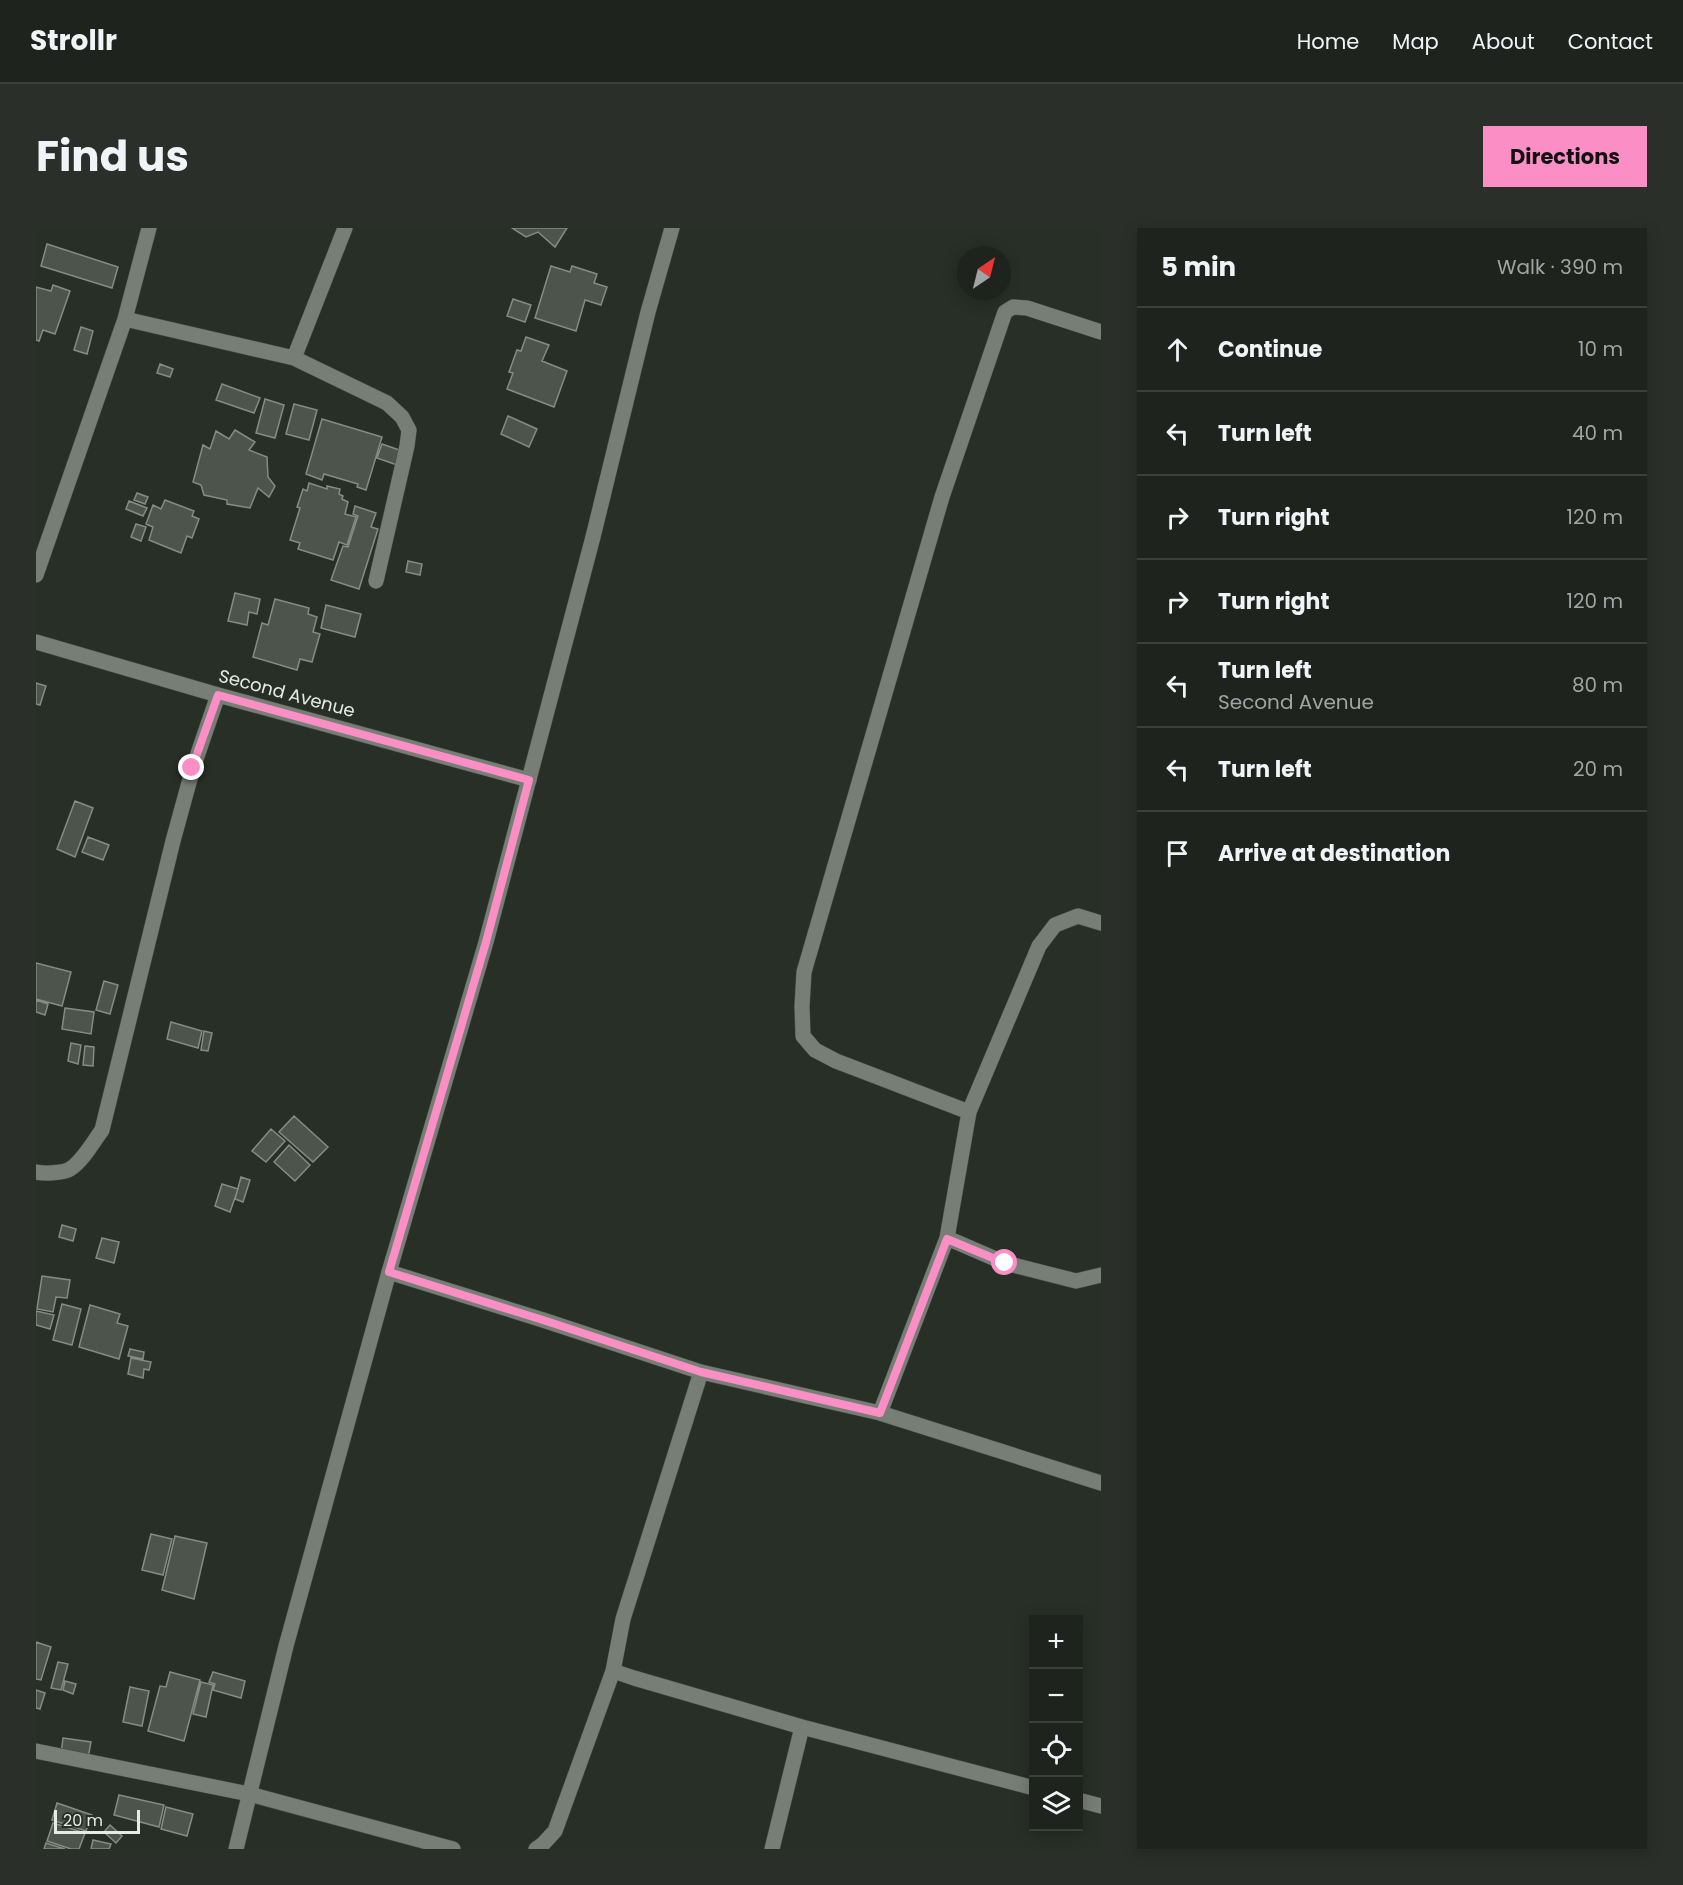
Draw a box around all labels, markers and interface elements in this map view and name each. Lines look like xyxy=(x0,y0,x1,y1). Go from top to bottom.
text: Strollr xyxy=(30,21,117,60)
text: Home xyxy=(1297,27,1359,56)
text: Map xyxy=(1392,27,1439,56)
text: About xyxy=(1472,27,1535,56)
text: Contact xyxy=(1568,27,1653,56)
button: Directions xyxy=(1483,126,1647,187)
text: Find us xyxy=(36,127,189,186)
north arrow xyxy=(957,246,1011,300)
text: 5 min xyxy=(1161,249,1236,285)
text: Walk · 390 m xyxy=(1497,253,1623,281)
icon: ahead xyxy=(1161,333,1194,366)
text: Continue xyxy=(1218,334,1322,365)
text: 10 m xyxy=(1578,335,1623,363)
icon: left xyxy=(1161,417,1194,450)
text: Turn left xyxy=(1218,418,1312,449)
text: 40 m xyxy=(1572,419,1623,447)
icon: right xyxy=(1161,501,1194,534)
text: Turn right xyxy=(1218,502,1329,533)
text: 120 m xyxy=(1567,503,1623,531)
icon: right xyxy=(1161,585,1194,618)
text: Turn right xyxy=(1218,586,1329,617)
text: 120 m xyxy=(1567,587,1623,615)
text: Turn left xyxy=(1218,655,1312,686)
street label: Second Avenue xyxy=(216,663,358,723)
icon: left xyxy=(1161,669,1194,702)
text: 80 m xyxy=(1572,671,1623,699)
text: Second Avenue xyxy=(1218,688,1374,716)
icon: left xyxy=(1161,753,1194,786)
route end xyxy=(178,754,204,780)
text: Turn left xyxy=(1218,754,1312,785)
text: 20 m xyxy=(1573,755,1623,783)
icon: arrive xyxy=(1161,837,1194,870)
text: Arrive at destination xyxy=(1218,838,1450,869)
route start xyxy=(991,1249,1017,1275)
map controls xyxy=(1029,1615,1083,1831)
button: + xyxy=(1029,1615,1083,1669)
button: − xyxy=(1029,1669,1083,1723)
button: locate xyxy=(1029,1723,1083,1777)
button: layers xyxy=(1029,1777,1083,1831)
scale bar xyxy=(54,1807,140,1834)
text: 20 m xyxy=(63,1809,103,1832)

